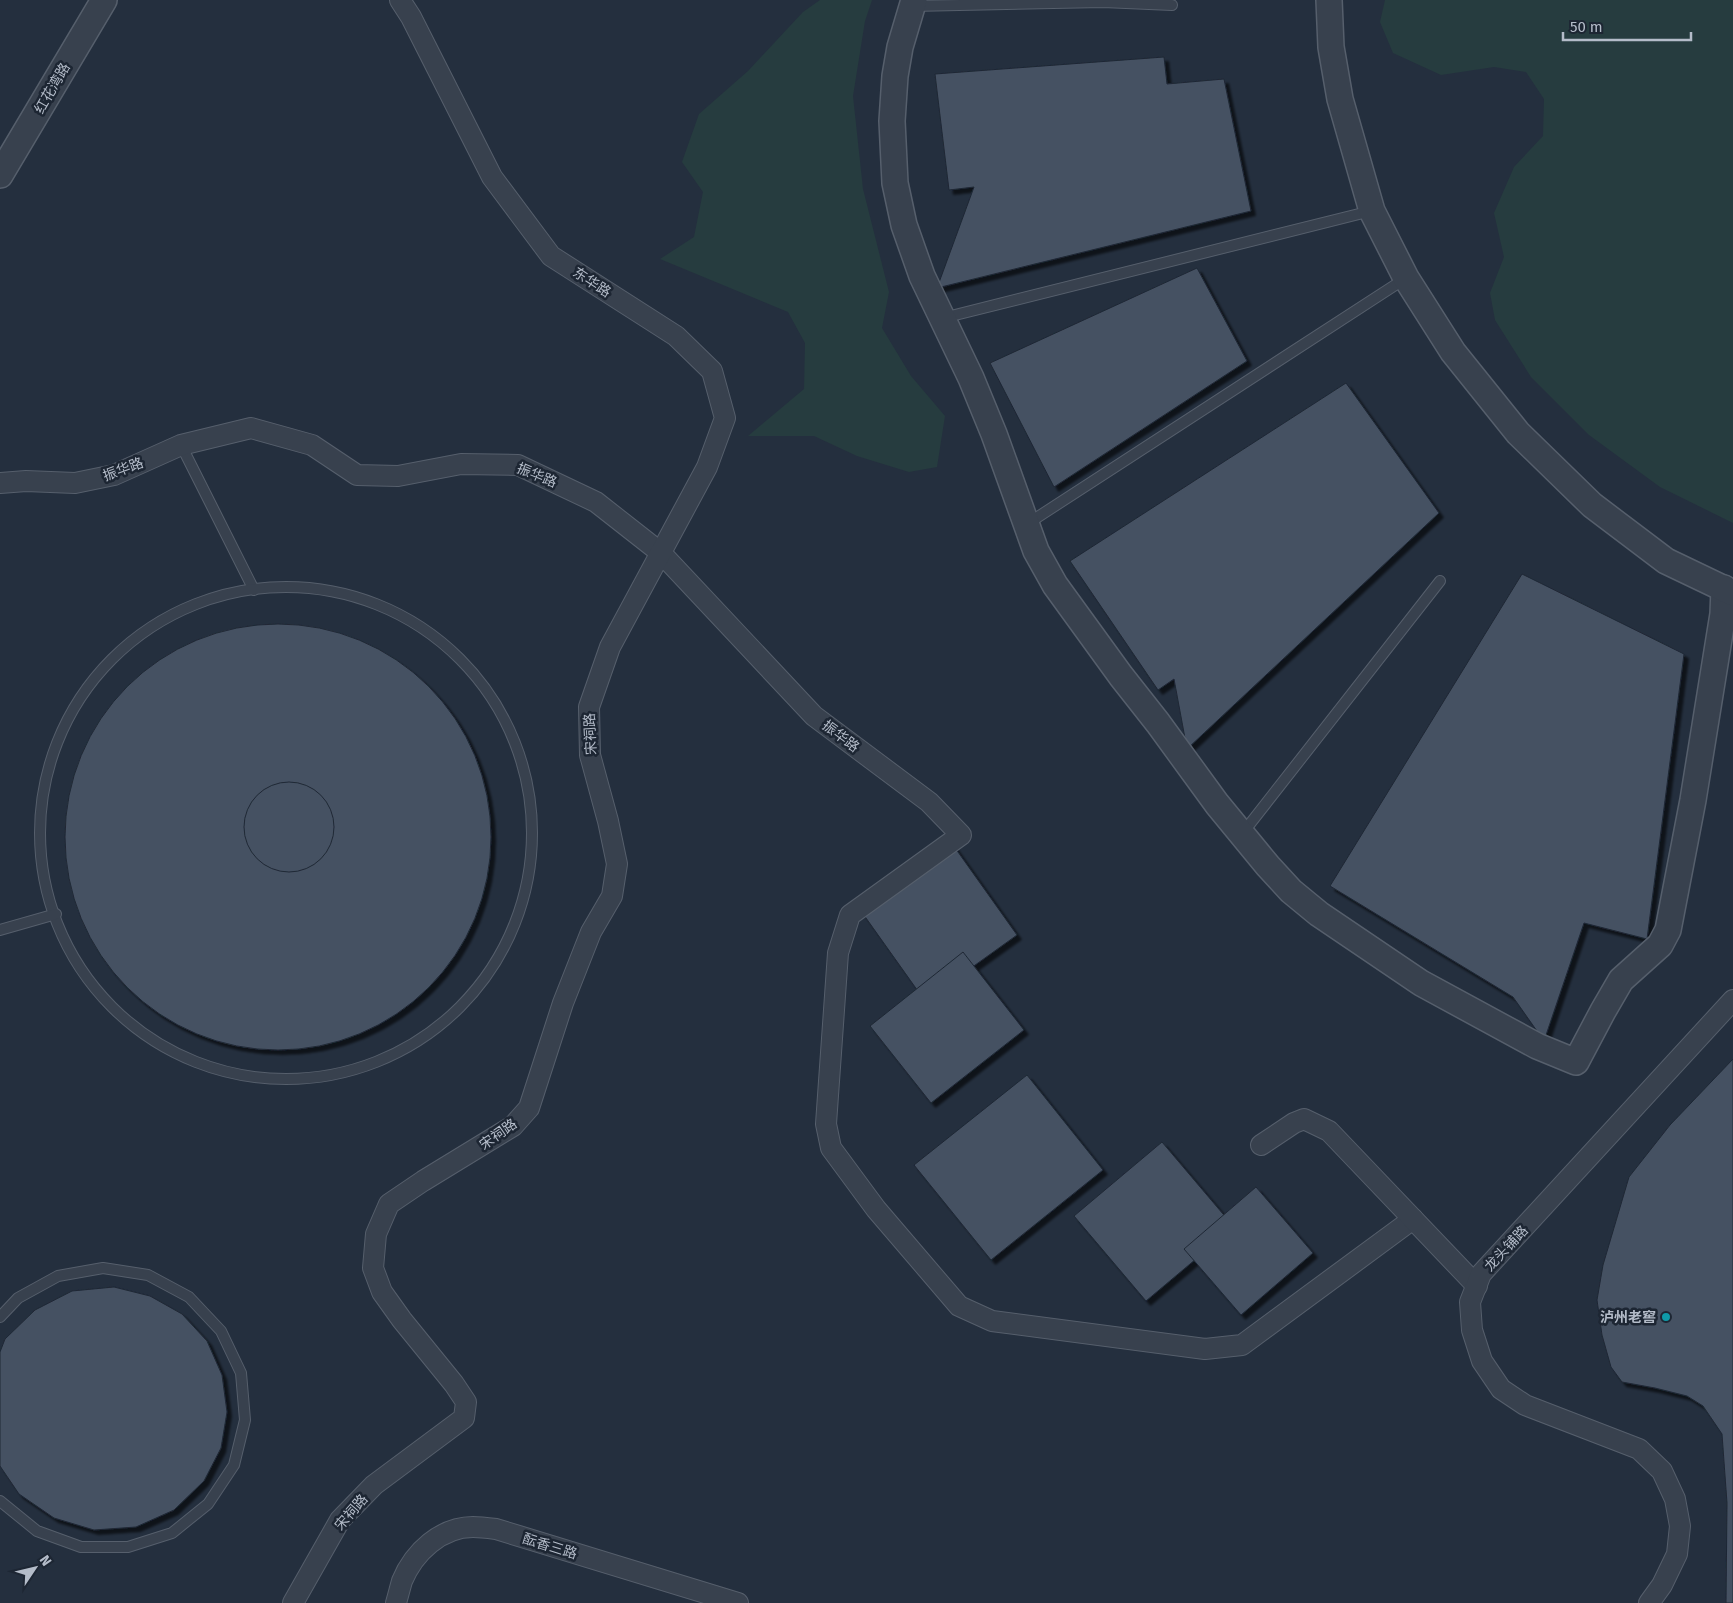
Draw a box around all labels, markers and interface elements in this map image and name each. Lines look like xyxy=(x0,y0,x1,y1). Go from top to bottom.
scale bar xyxy=(1563,10,1690,42)
text: 50 m xyxy=(1570,18,1603,36)
street label: 红花湾路 xyxy=(31,60,74,117)
street label: 东华路 xyxy=(569,264,614,301)
street label: 振华路 xyxy=(101,454,146,485)
street label: 振华路 xyxy=(514,460,559,491)
street label: 宋祠路 xyxy=(581,713,600,755)
street label: 振华路 xyxy=(819,717,863,756)
street label: 宋祠路 xyxy=(476,1115,520,1153)
street label: 龙头铺路 xyxy=(1481,1222,1532,1275)
place label: 泸州老窖 xyxy=(1600,1309,1656,1326)
marker: 泸州老窖 xyxy=(1660,1311,1672,1323)
street label: 宋祠路 xyxy=(331,1491,372,1534)
street label: 酝香三路 xyxy=(521,1530,579,1563)
north arrow xyxy=(10,1543,60,1593)
text: N xyxy=(36,1552,55,1570)

